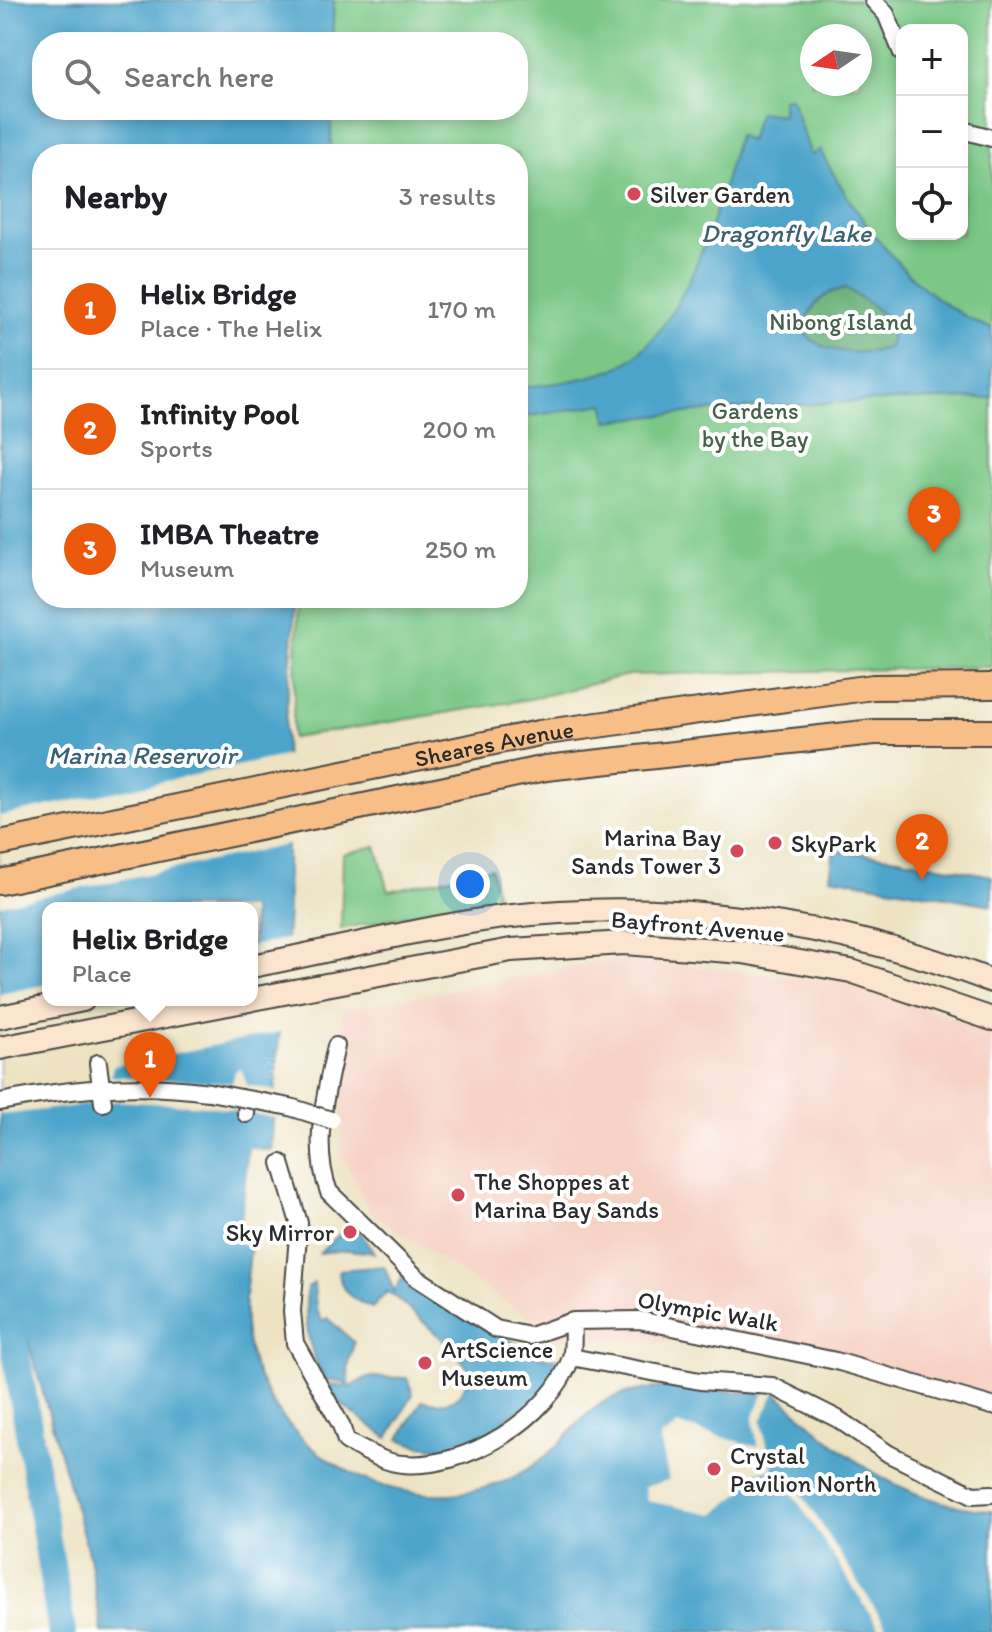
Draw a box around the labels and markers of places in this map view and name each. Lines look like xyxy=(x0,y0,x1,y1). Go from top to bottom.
place label: Silver Garden xyxy=(650,180,791,209)
marker: Silver Garden xyxy=(625,185,643,203)
pin: 3 xyxy=(908,487,960,553)
pin: 2 xyxy=(896,814,948,880)
place label: Marina Bay Sands Tower 3 xyxy=(571,823,722,880)
place label: SkyPark xyxy=(791,829,877,858)
marker: SkyPark xyxy=(766,834,784,852)
marker: Marina Bay Sands Tower 3 xyxy=(728,842,746,860)
pin: 1 xyxy=(124,1032,176,1098)
place label: The Shoppes at Marina Bay Sands xyxy=(474,1167,659,1224)
marker: The Shoppes at Marina Bay Sands xyxy=(449,1186,467,1204)
place label: Sky Mirror xyxy=(226,1218,334,1247)
marker: Sky Mirror xyxy=(341,1223,359,1241)
place label: ArtScience Museum xyxy=(441,1335,553,1392)
marker: ArtScience Museum xyxy=(416,1354,434,1372)
place label: Crystal Pavilion North xyxy=(730,1441,877,1498)
marker: Crystal Pavilion North xyxy=(705,1460,723,1478)

